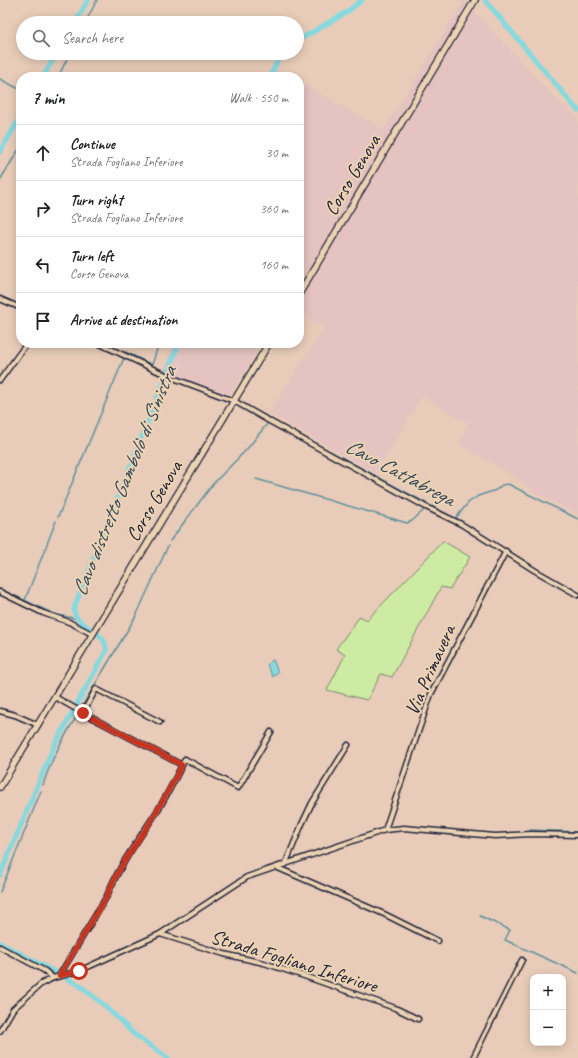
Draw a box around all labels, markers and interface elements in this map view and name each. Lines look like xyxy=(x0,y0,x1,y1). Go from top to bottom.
search box xyxy=(16,16,304,60)
icon: search xyxy=(30,27,52,49)
text: Search here xyxy=(62,29,123,48)
text: 7 min xyxy=(32,88,65,109)
text: Walk · 550 m xyxy=(229,90,288,106)
street label: Corso Genova xyxy=(318,128,387,220)
text: Continue xyxy=(70,135,115,154)
icon: ahead xyxy=(32,142,54,164)
text: 30 m xyxy=(266,145,288,161)
text: Strada Fogliano Inferiore xyxy=(70,154,182,170)
text: Turn right xyxy=(70,191,123,210)
icon: right xyxy=(32,198,54,220)
text: 360 m xyxy=(260,201,288,217)
text: Strada Fogliano Inferiore xyxy=(70,210,182,226)
text: Turn left xyxy=(70,247,113,266)
icon: left xyxy=(32,254,54,276)
text: 160 m xyxy=(260,257,288,273)
text: Corso Genova xyxy=(70,266,128,282)
icon: arrive xyxy=(32,310,54,332)
text: Arrive at destination xyxy=(70,311,177,330)
water label: Cavo distretto Gambolò di Sinistra xyxy=(66,361,183,599)
water label: Cavo Cattabrega xyxy=(341,432,461,513)
street label: Corso Genova xyxy=(120,454,189,546)
street label: Via Primavera xyxy=(399,619,462,719)
route end xyxy=(74,704,92,722)
street label: Strada Fogliano Inferiore xyxy=(208,924,382,999)
route start xyxy=(70,962,88,980)
map controls xyxy=(530,974,566,1046)
button: + xyxy=(530,974,566,1010)
button: − xyxy=(530,1010,566,1046)

